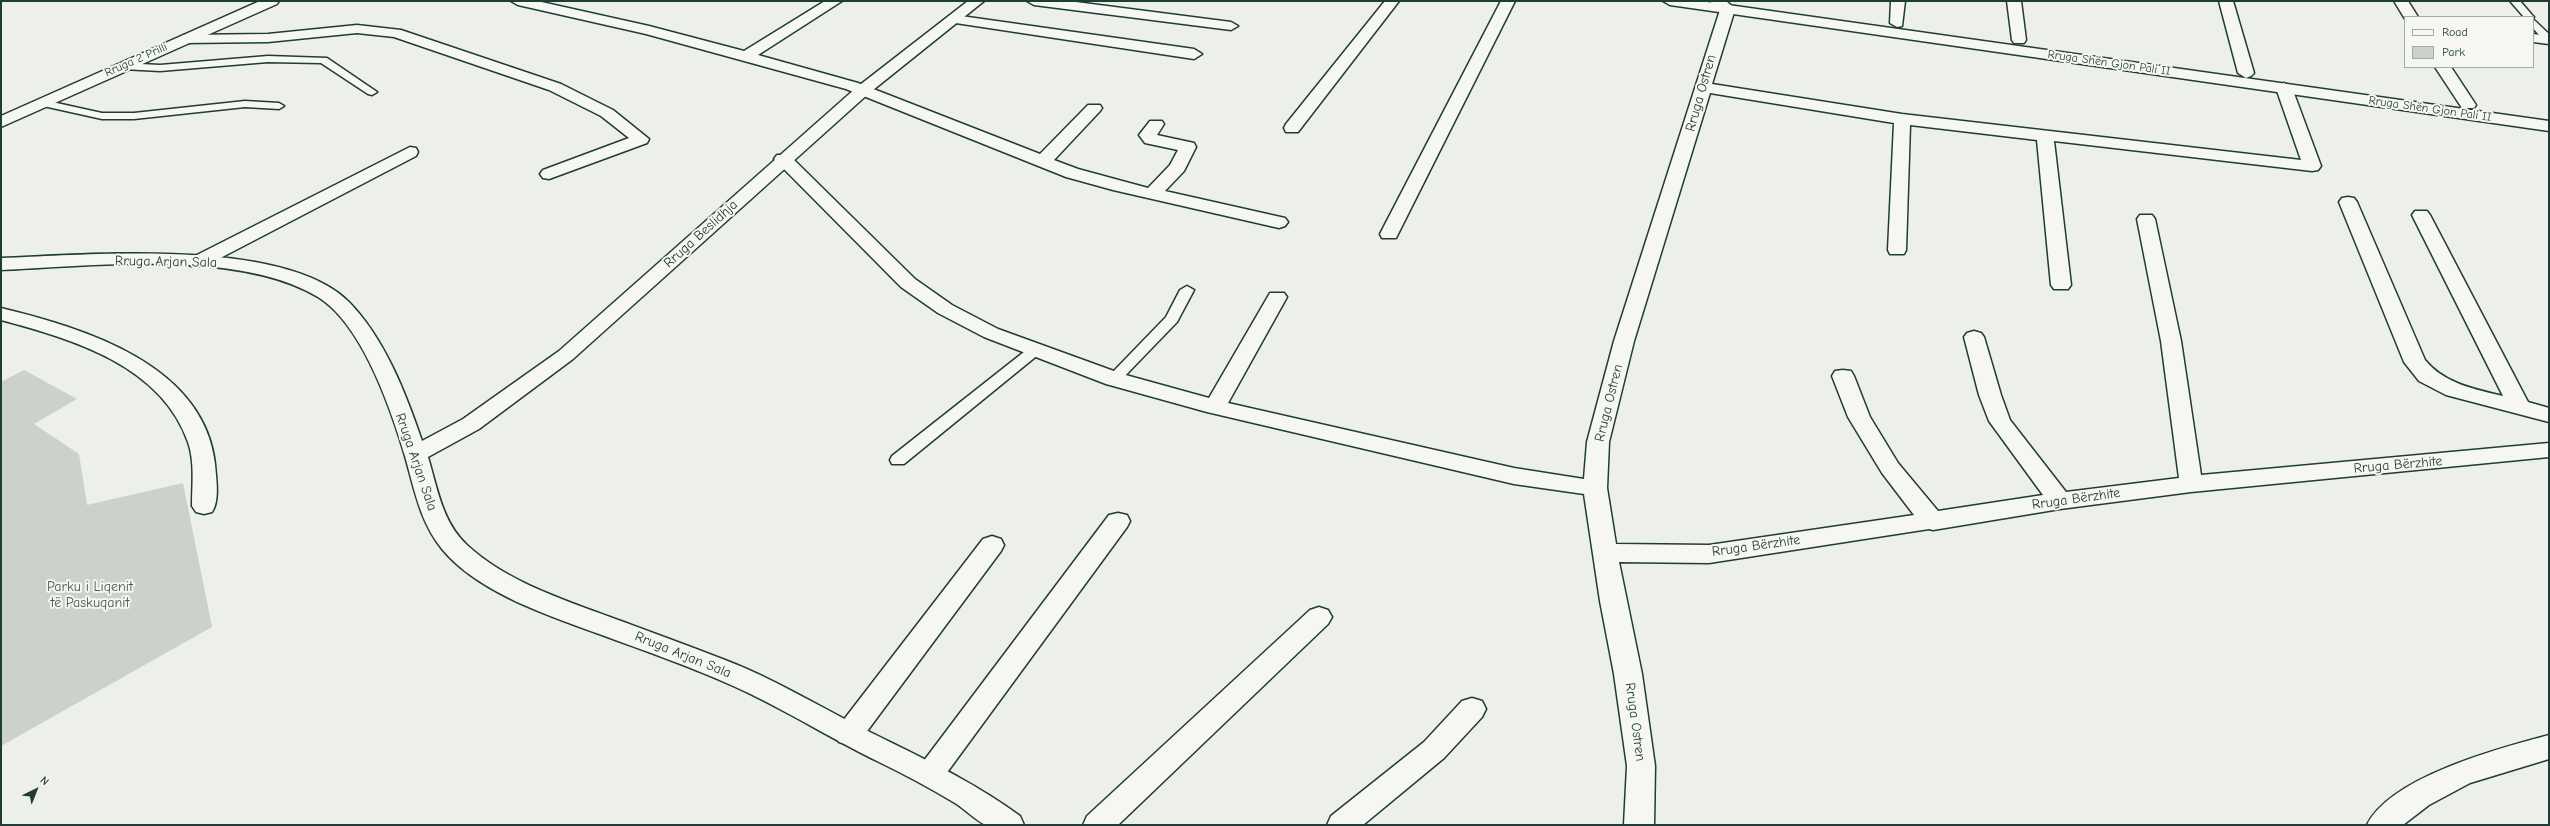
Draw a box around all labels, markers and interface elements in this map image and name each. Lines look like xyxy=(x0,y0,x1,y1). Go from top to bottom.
legend xyxy=(2404,16,2534,68)
text: Road xyxy=(2442,25,2468,39)
street label: Rruga 2 Prilli xyxy=(102,40,170,80)
text: Park xyxy=(2442,45,2465,59)
street label: Rruga Shën Gjon Pali II xyxy=(2047,47,2171,79)
street label: Rruga Ostren xyxy=(1682,53,1720,133)
street label: Rruga Shën Gjon Pali II xyxy=(2368,93,2492,125)
street label: Rruga Beslidhja xyxy=(661,196,741,272)
street label: Rruga Arjan Sala xyxy=(115,253,217,271)
street label: Rruga Ostren xyxy=(1591,363,1627,443)
street label: Rruga Arjan Sala xyxy=(391,411,441,513)
street label: Rruga Bërzhite xyxy=(2353,453,2443,477)
street label: Rruga Bërzhite xyxy=(2031,484,2121,514)
street label: Rruga Bërzhite xyxy=(1711,531,1801,561)
park label: Parku i Liqenit të Paskuqanit xyxy=(47,579,133,612)
street label: Rruga Arjan Sala xyxy=(632,628,734,682)
street label: Rruga Ostren xyxy=(1621,682,1649,762)
north arrow xyxy=(16,770,56,810)
text: N xyxy=(37,774,52,788)

